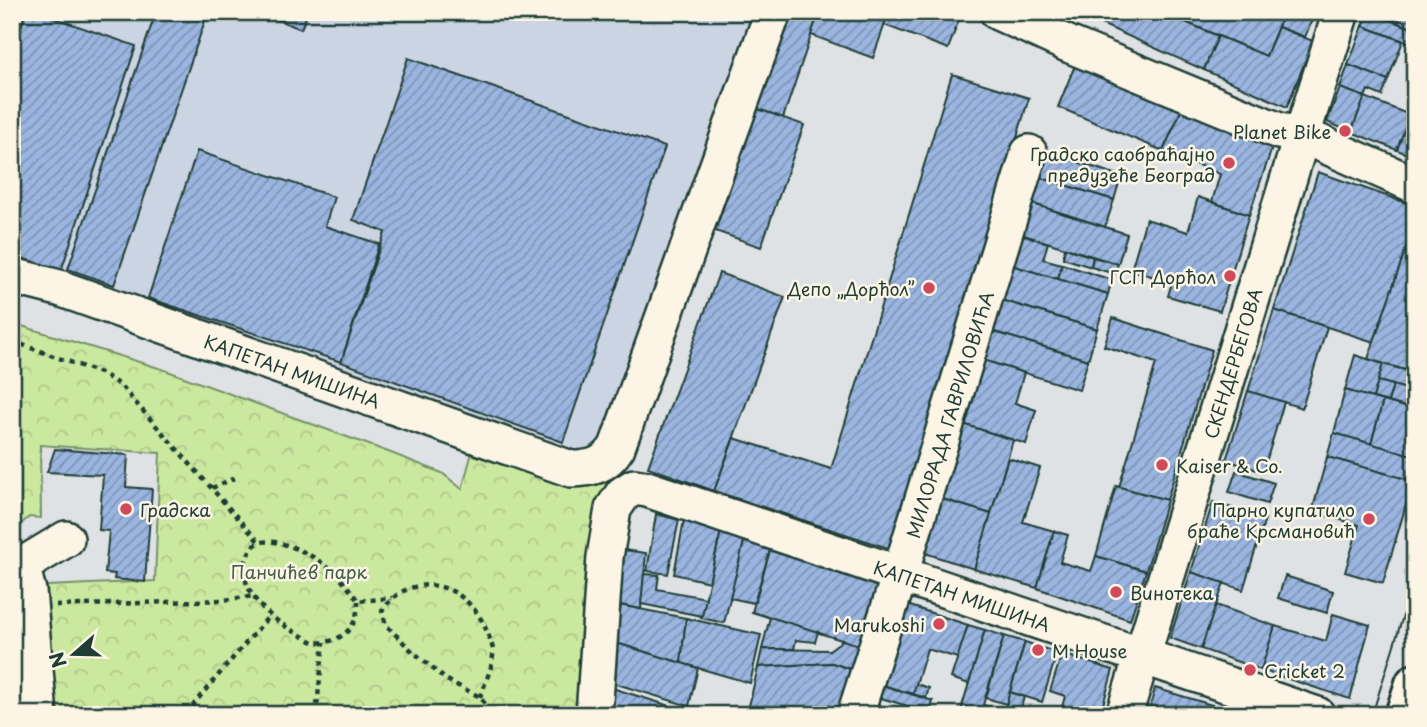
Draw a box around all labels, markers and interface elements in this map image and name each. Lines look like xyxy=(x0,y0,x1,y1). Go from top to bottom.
place label: Planet Bike xyxy=(1233,118,1331,145)
marker: Planet Bike xyxy=(1337,123,1353,139)
place label: Градско саобраћајно предузеће Београд xyxy=(1030,140,1215,188)
marker: Градско саобраћајно предузеће Београд xyxy=(1221,155,1237,171)
place label: ГСП Дорћол xyxy=(1110,263,1216,290)
marker: ГСП Дорћол xyxy=(1222,268,1238,284)
place label: Депо „Дорћол” xyxy=(786,275,915,302)
marker: Депо „Дорћол” xyxy=(921,280,937,296)
street label: СКЕНДЕРБЕГОВА xyxy=(1196,285,1268,442)
street label: МИЛОРАДА ГАВРИЛОВИЋА xyxy=(898,287,1000,541)
street label: КАПЕТАН МИШИНА xyxy=(201,327,384,414)
place label: Kaiser & Co. xyxy=(1176,452,1283,479)
marker: Kaiser & Co. xyxy=(1154,457,1170,473)
place label: Градска xyxy=(140,496,211,523)
place label: Парно купатило браће Крсмановић xyxy=(1187,496,1355,544)
marker: Градска xyxy=(118,501,134,517)
marker: Парно купатило браће Крсмановић xyxy=(1361,511,1377,527)
street label: КАПЕТАН МИШИНА xyxy=(870,553,1054,638)
park label: Панчићев парк xyxy=(231,558,368,585)
place label: Винотека xyxy=(1130,579,1215,606)
marker: Винотека xyxy=(1108,584,1124,600)
place label: Marukoshi xyxy=(834,611,925,638)
marker: Marukoshi xyxy=(931,616,947,632)
north arrow xyxy=(38,618,108,688)
place label: M House xyxy=(1052,637,1127,664)
marker: M House xyxy=(1030,642,1046,658)
text: N xyxy=(41,648,73,672)
place label: Cricket 2 xyxy=(1264,657,1345,684)
marker: Cricket 2 xyxy=(1242,662,1258,678)

